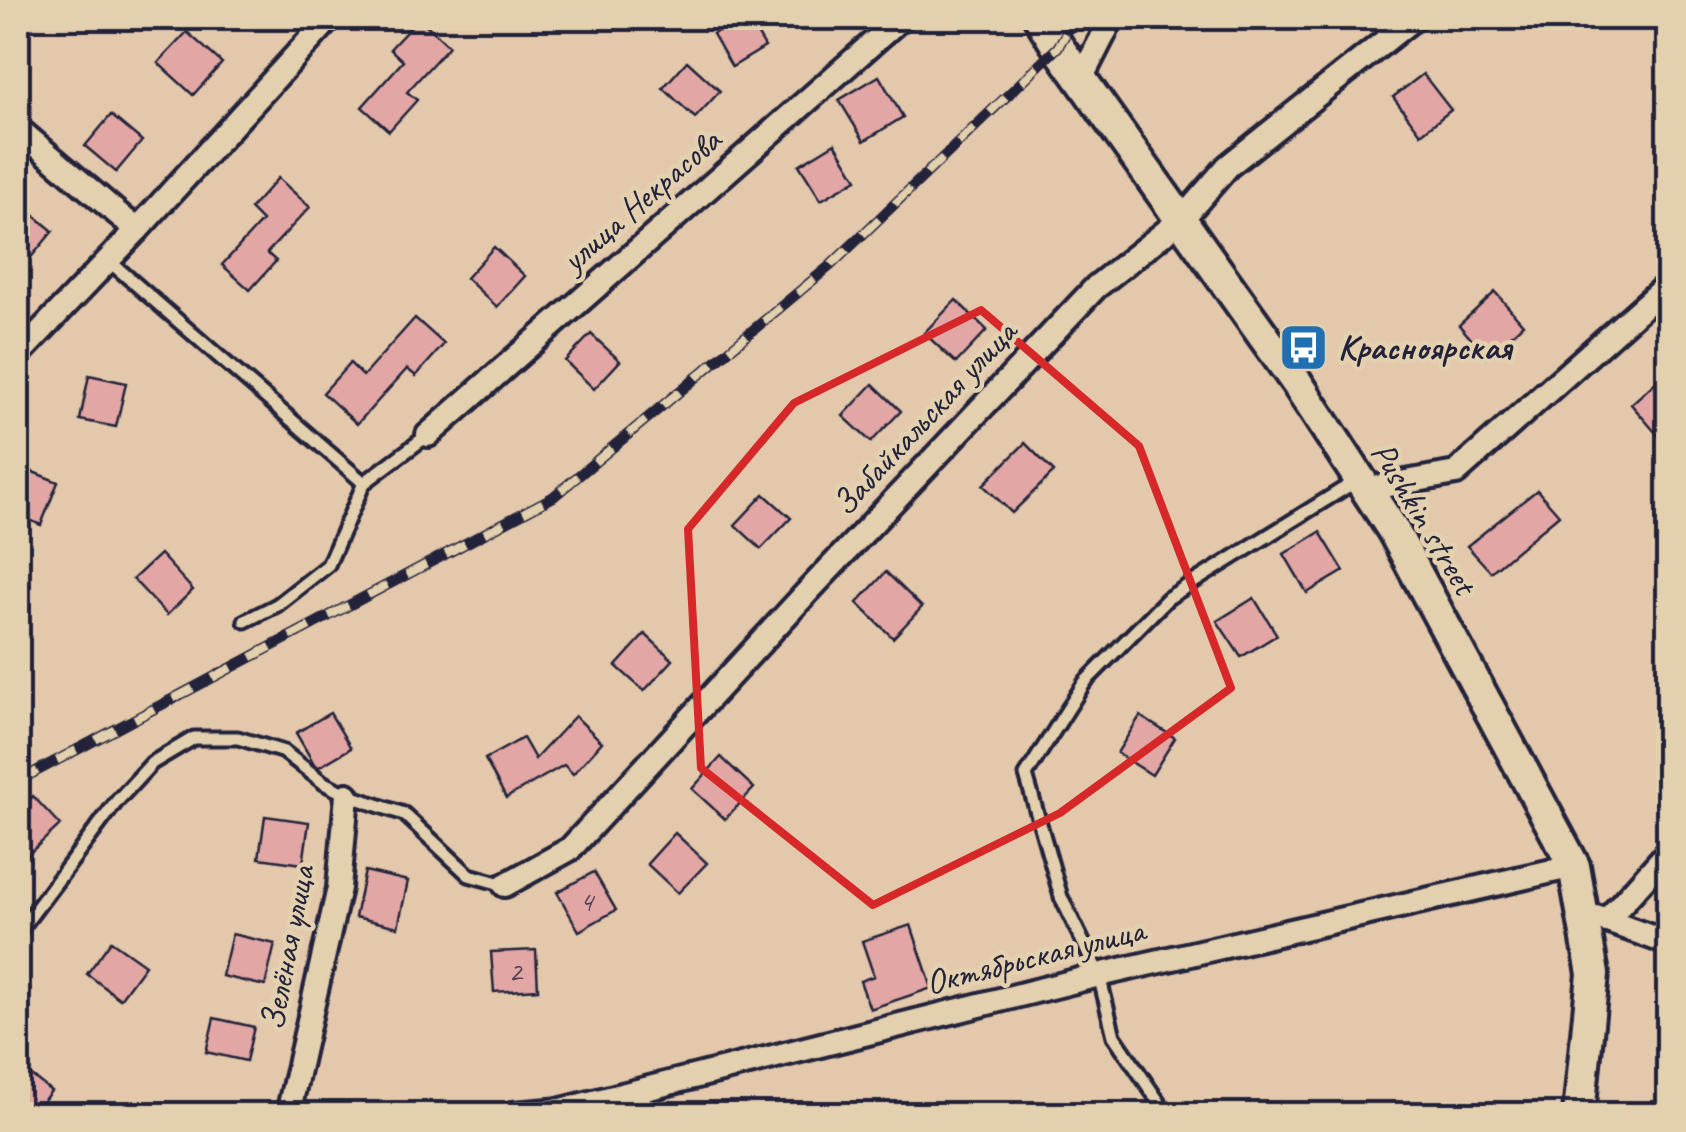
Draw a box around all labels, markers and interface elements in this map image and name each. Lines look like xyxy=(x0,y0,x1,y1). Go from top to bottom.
street label: улица Некрасова xyxy=(550,116,732,283)
street label: Забайкальская улица xyxy=(822,309,1028,525)
bus stop icon: Красноярская xyxy=(1277,321,1329,373)
place label: Красноярская xyxy=(1338,325,1514,370)
street label: Pushkin street xyxy=(1361,434,1489,605)
street label: Зелёная улица xyxy=(249,860,325,1034)
house number: 4 xyxy=(579,882,595,920)
street label: Октябрьская улица xyxy=(921,906,1151,1005)
house number: 2 xyxy=(508,952,524,990)

